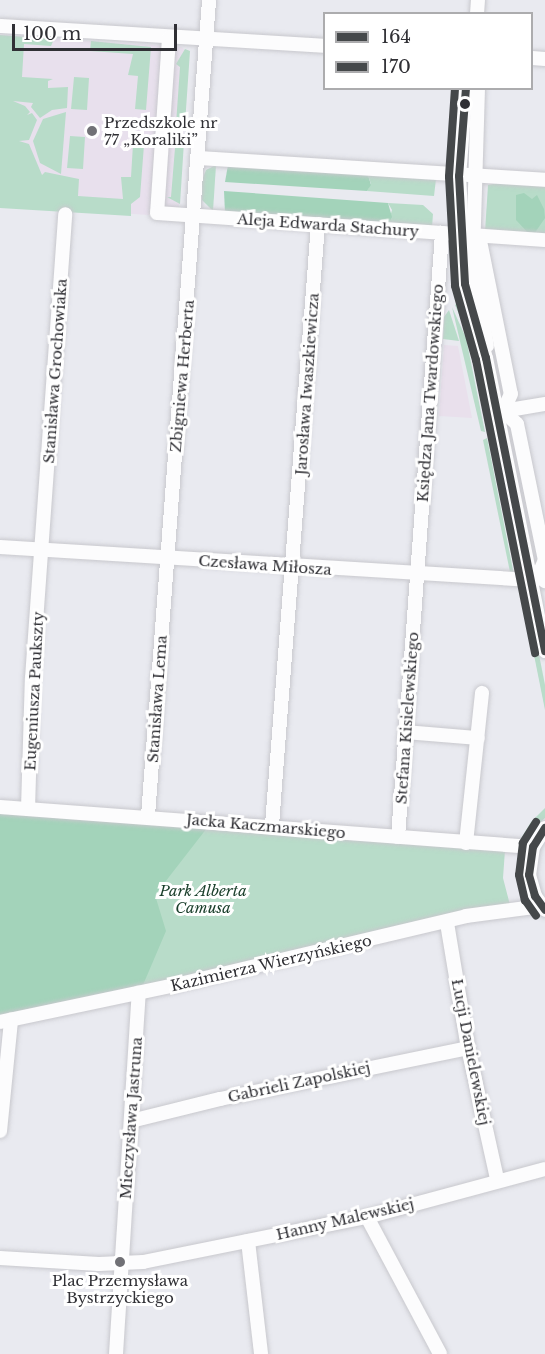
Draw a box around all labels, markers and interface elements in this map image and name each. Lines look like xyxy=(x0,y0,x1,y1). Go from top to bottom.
scale bar xyxy=(15,12,180,50)
legend xyxy=(323,12,533,90)
text: 100 m xyxy=(23,23,81,45)
text: 164 xyxy=(381,26,411,48)
text: 170 xyxy=(381,56,411,78)
unlabelled marker xyxy=(459,98,471,110)
place label: Przedszkole nr 77 „Koraliki” xyxy=(104,113,217,148)
marker: Przedszkole nr 77 „Koraliki” xyxy=(85,124,99,138)
street label: Aleja Edwarda Stachury xyxy=(236,210,420,240)
street label: Stanisława Grochowiaka xyxy=(40,278,70,464)
street label: Księdza Jana Twardowskiego xyxy=(413,283,447,503)
street label: Jarosława Iwaszkiewicza xyxy=(292,292,322,476)
street label: Zbigniewa Herberta xyxy=(166,299,198,453)
street label: Czesława Miłosza xyxy=(198,551,332,579)
street label: Eugeniusza Paukszty xyxy=(21,611,47,771)
street label: Stefana Kisielewskiego xyxy=(392,631,422,805)
street label: Stanisława Lema xyxy=(144,635,170,763)
street label: Jacka Kaczmarskiego xyxy=(185,810,347,842)
park label: Park Alberta Camusa xyxy=(159,881,247,916)
street label: Kazimierza Wierzyńskiego xyxy=(168,931,374,995)
street label: Łucji Danielewskiej xyxy=(448,977,494,1127)
street label: Mieczysława Jastruna xyxy=(116,1036,146,1200)
street label: Gabrieli Zapolskiej xyxy=(226,1058,372,1106)
street label: Hanny Malewskiej xyxy=(274,1194,416,1244)
marker: Plac Przemysława Bystrzyckiego xyxy=(113,1255,127,1269)
place label: Plac Przemysława Bystrzyckiego xyxy=(52,1271,188,1306)

